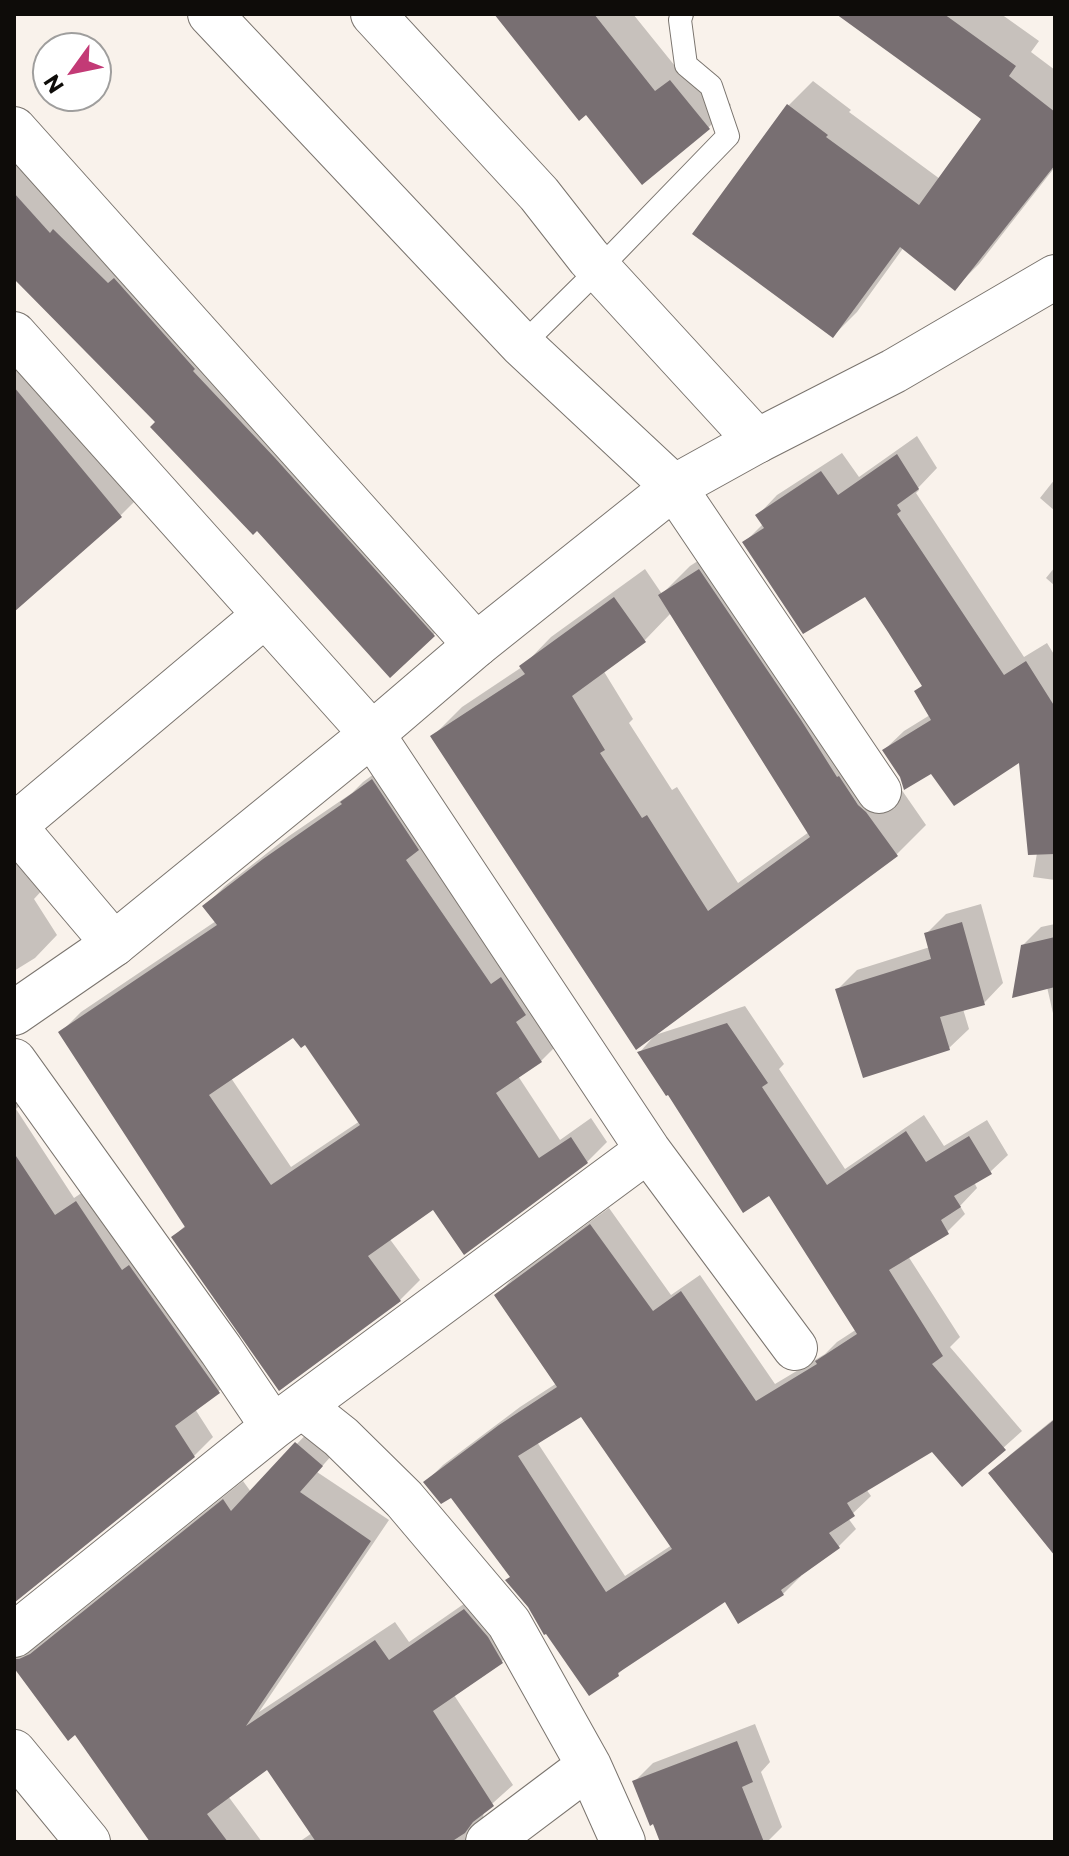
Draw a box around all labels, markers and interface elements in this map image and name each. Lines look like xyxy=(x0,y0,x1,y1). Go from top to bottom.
north arrow xyxy=(32,32,112,112)
text: N xyxy=(37,70,69,99)

